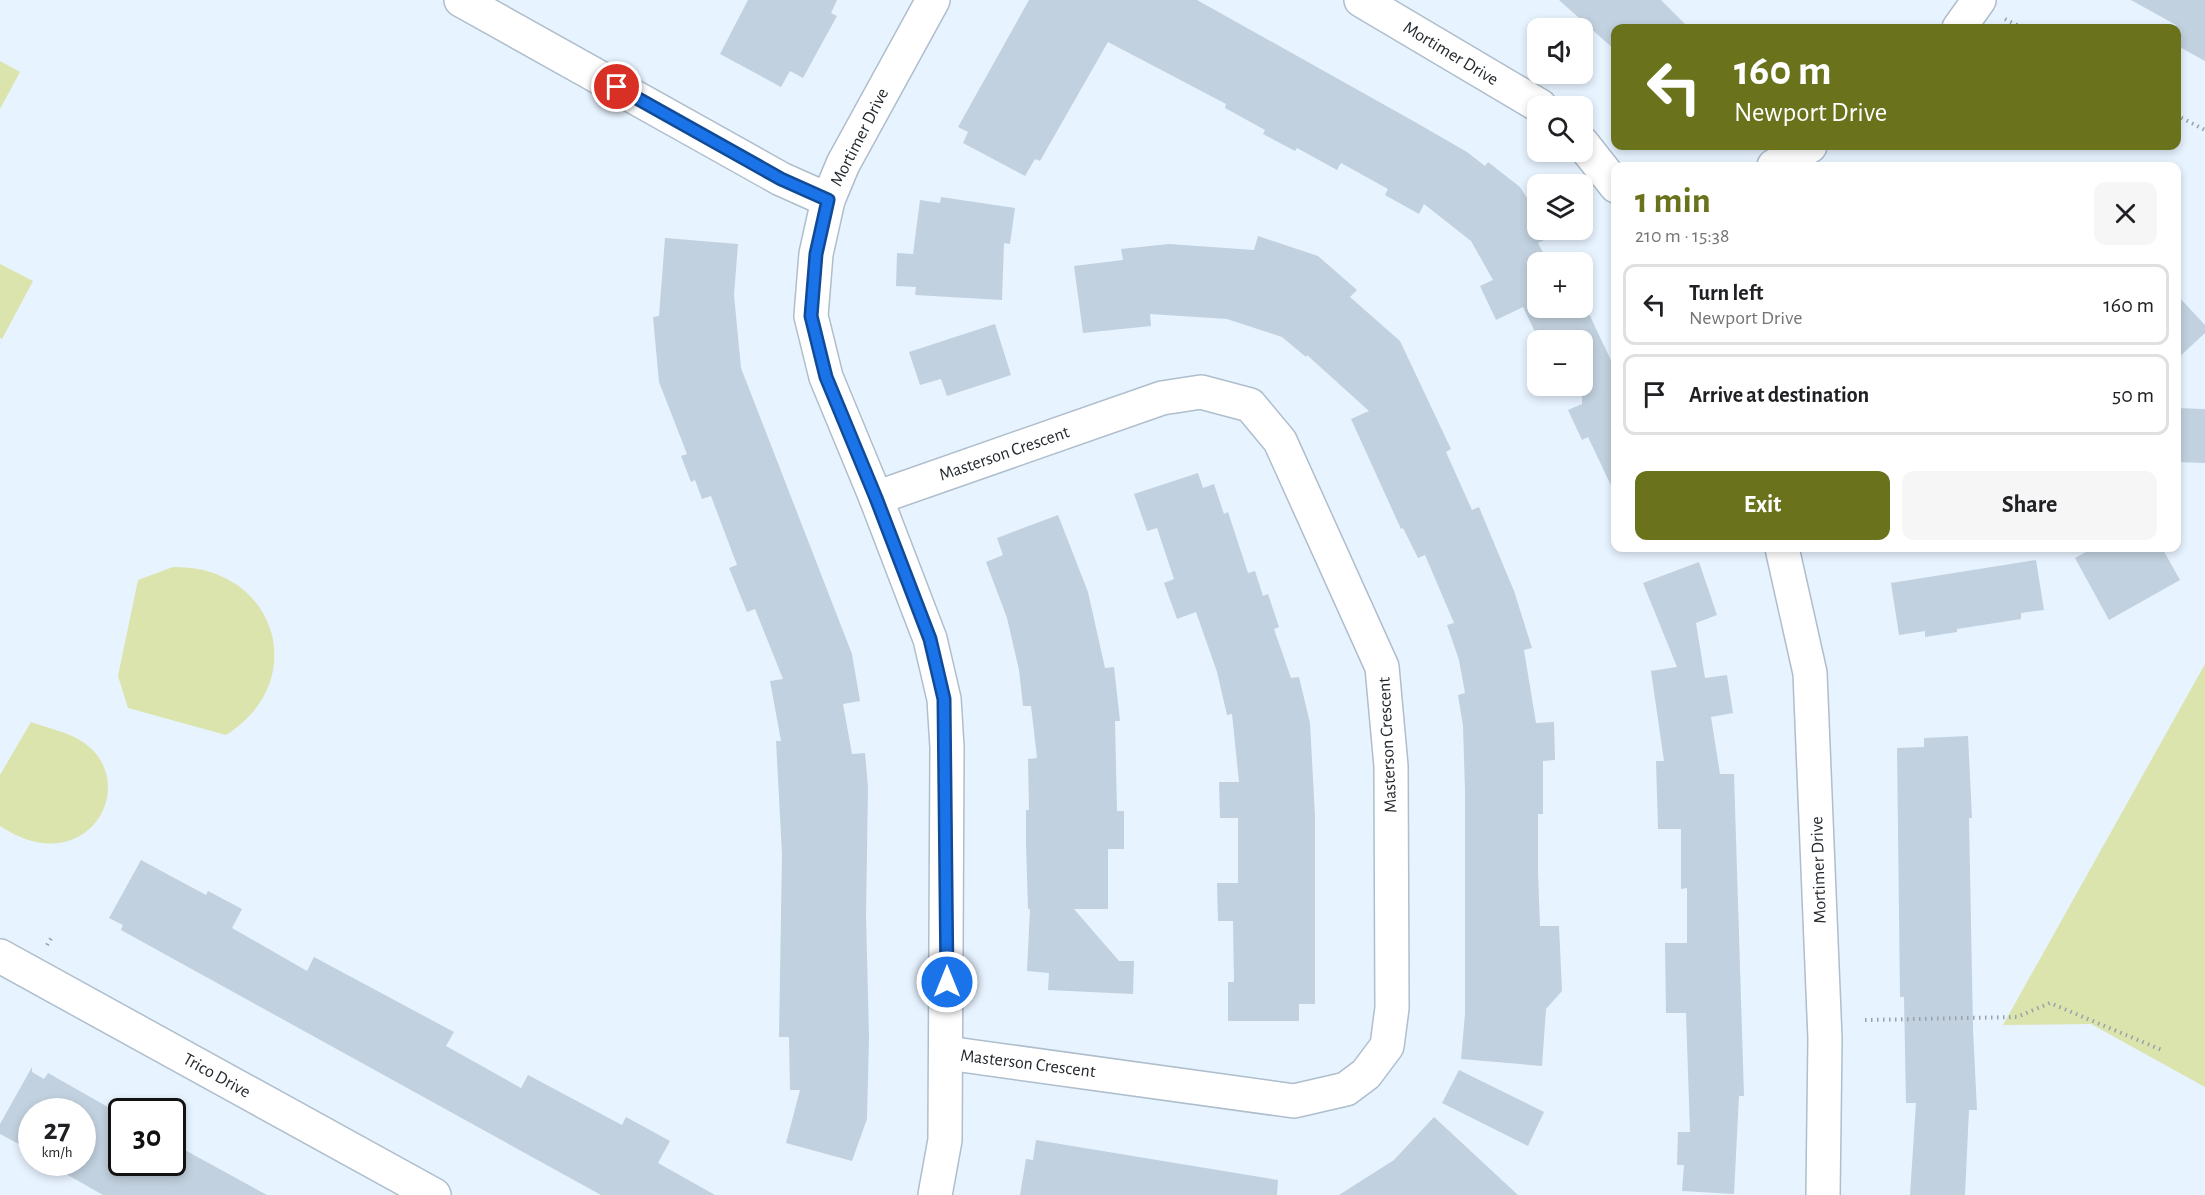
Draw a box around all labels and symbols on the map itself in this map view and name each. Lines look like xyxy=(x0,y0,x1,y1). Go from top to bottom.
street label: Mortimer Drive xyxy=(1400,18,1501,89)
pin xyxy=(591,61,642,112)
street label: Mortimer Drive xyxy=(828,86,892,189)
street label: Masterson Crescent xyxy=(937,423,1072,485)
street label: Masterson Crescent xyxy=(1375,676,1401,813)
street label: Mortimer Drive xyxy=(1808,816,1830,924)
position arrow xyxy=(915,950,979,1014)
street label: Masterson Crescent xyxy=(959,1047,1097,1081)
street label: Trico Drive xyxy=(180,1050,253,1102)
speed limit sign: 30 xyxy=(108,1098,186,1176)

